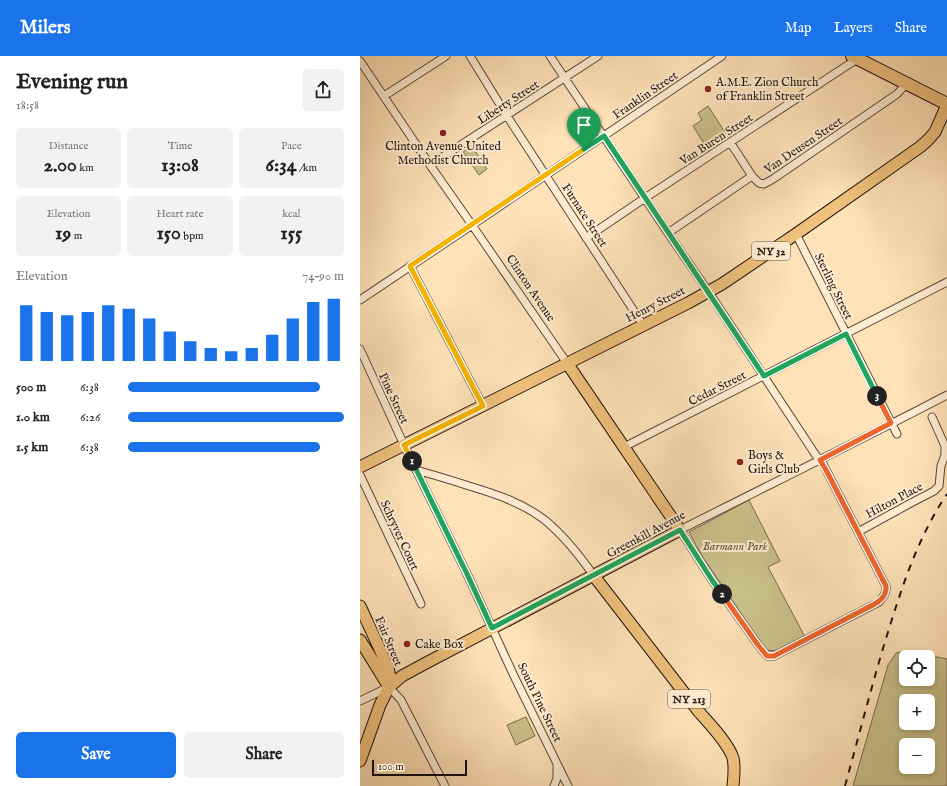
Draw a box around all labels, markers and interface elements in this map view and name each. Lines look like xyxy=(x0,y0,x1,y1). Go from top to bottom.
text: Milers xyxy=(20,16,70,40)
text: Map xyxy=(785,19,812,37)
text: Layers xyxy=(834,19,873,37)
text: Share xyxy=(895,19,927,37)
text: Evening run xyxy=(16,68,128,96)
street label: Franklin Street xyxy=(610,68,681,123)
button: share xyxy=(302,69,344,111)
place label: A.M.E. Zion Church of Franklin Street xyxy=(715,75,819,104)
street label: Liberty Street xyxy=(475,77,542,128)
marker: A.M.E. Zion Church of Franklin Street xyxy=(703,84,713,94)
text: 18:58 xyxy=(16,97,39,114)
pin xyxy=(567,108,601,149)
street label: Van Buren Street xyxy=(676,110,756,169)
icon: arrive xyxy=(573,114,595,136)
street label: Van Deusen Street xyxy=(760,114,845,178)
marker: Clinton Avenue United Methodist Church xyxy=(438,128,448,138)
text: Distance xyxy=(49,139,89,153)
text: Time xyxy=(168,139,192,153)
text: Pace xyxy=(281,139,302,153)
place label: Clinton Avenue United Methodist Church xyxy=(385,139,501,168)
text: 2.00 xyxy=(44,153,77,178)
text: 13:08 xyxy=(161,153,199,178)
text: 6:34 xyxy=(266,153,297,178)
text: km xyxy=(77,161,94,175)
text: /km xyxy=(297,161,317,175)
street label: Furnace Street xyxy=(558,181,611,250)
text: Elevation xyxy=(47,207,90,221)
text: Heart rate xyxy=(157,207,203,221)
text: kcal xyxy=(282,207,301,221)
text: 19 xyxy=(55,221,71,246)
text: 150 xyxy=(156,221,181,246)
text: 155 xyxy=(280,221,302,246)
text: m xyxy=(71,229,82,243)
text: bpm xyxy=(181,229,204,243)
road number: NY 32 xyxy=(752,242,790,260)
street label: Sterling Street xyxy=(811,251,856,322)
street label: Clinton Avenue xyxy=(503,252,559,325)
text: Elevation xyxy=(16,268,68,285)
text: 74–90 m xyxy=(302,268,344,285)
street label: Henry Street xyxy=(623,283,687,326)
street label: Cedar Street xyxy=(686,368,748,409)
street label: Pine Street xyxy=(375,370,412,426)
text: 500 m xyxy=(16,379,46,396)
text: 6:38 xyxy=(80,379,99,396)
pin: 3 xyxy=(867,386,887,406)
text: 3 xyxy=(875,389,879,403)
text: 1.0 km xyxy=(16,409,50,426)
text: 6:26 xyxy=(80,409,101,426)
text: 1.5 km xyxy=(16,439,48,456)
text: 6:38 xyxy=(80,439,99,456)
place label: Boys & Girls Club xyxy=(748,448,800,477)
pin: 1 xyxy=(402,451,422,471)
text: 1 xyxy=(410,454,414,468)
marker: Boys & Girls Club xyxy=(735,457,745,467)
street label: Hilton Place xyxy=(863,479,926,522)
street label: Schryver Court xyxy=(377,498,422,573)
street label: Greenkill Avenue xyxy=(604,507,689,561)
park label: Barmann Park xyxy=(703,539,768,554)
pin: 2 xyxy=(712,584,732,604)
text: 2 xyxy=(719,587,725,601)
street label: Fair Street xyxy=(371,614,406,668)
place label: Cake Box xyxy=(415,637,464,652)
marker: Cake Box xyxy=(402,639,412,649)
map controls xyxy=(899,650,935,774)
button: locate xyxy=(899,650,935,686)
street label: South Pine Street xyxy=(514,660,565,744)
road number: NY 213 xyxy=(668,690,710,708)
button: + xyxy=(899,694,935,730)
button: Save xyxy=(16,732,176,778)
button: Share xyxy=(184,732,344,778)
button: − xyxy=(899,738,935,774)
scale bar xyxy=(372,758,467,777)
text: 100 m xyxy=(378,760,404,774)

